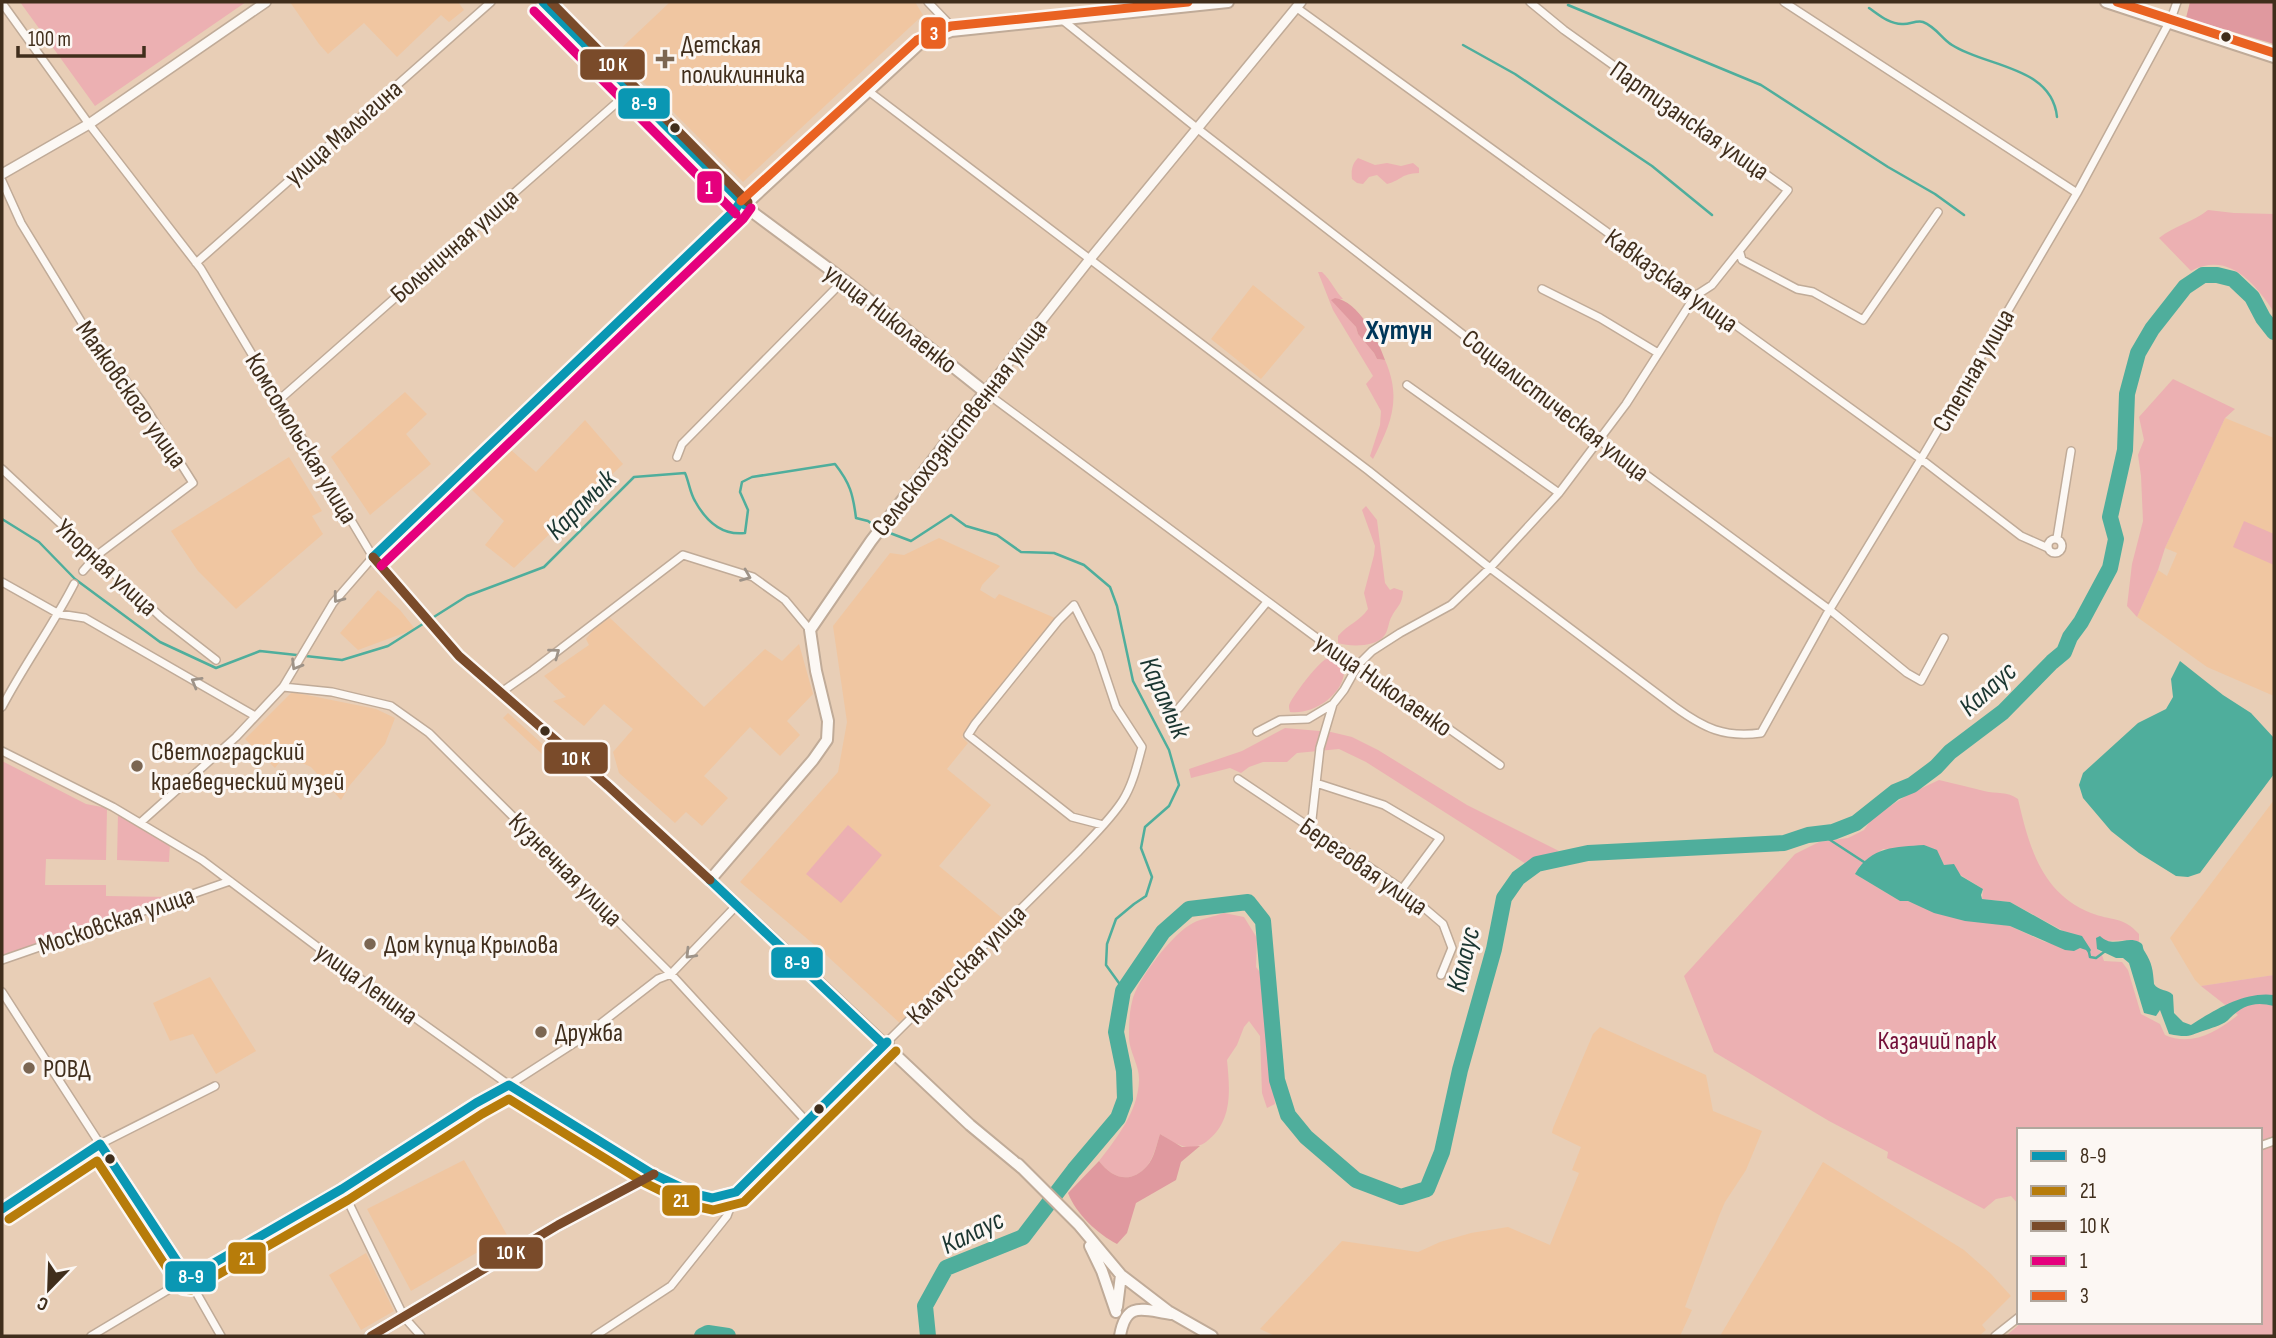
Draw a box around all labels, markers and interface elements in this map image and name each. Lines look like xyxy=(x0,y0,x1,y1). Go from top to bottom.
scale bar xyxy=(18,14,144,58)
line badge: 3 xyxy=(920,16,947,50)
text: 3 xyxy=(930,23,938,46)
text: 100 m xyxy=(28,27,71,52)
place label: Детская поликлинника xyxy=(681,30,805,91)
unlabelled marker xyxy=(2219,30,2233,44)
line badge: 10 К xyxy=(579,48,646,81)
marker: Детская поликлинника xyxy=(655,49,675,69)
text: 10 К xyxy=(599,54,628,77)
street label: Партизанская улица xyxy=(1604,55,1775,188)
street label: улица Малыгина xyxy=(279,74,409,193)
line badge: 8-9 xyxy=(617,87,671,120)
text: 8-9 xyxy=(631,93,657,116)
unlabelled marker xyxy=(668,121,682,135)
line badge: 1 xyxy=(696,170,723,204)
text: 1 xyxy=(705,177,713,200)
street label: Больничная улица xyxy=(385,182,525,310)
street label: Кавказская улица xyxy=(1599,223,1744,340)
street label: улица Николаенко xyxy=(817,258,963,381)
street label: Степная улица xyxy=(1927,304,2022,438)
street label: Сельскохозяйственная улица xyxy=(866,313,1055,543)
district label: Хутун xyxy=(1365,314,1432,347)
street label: Маяковского улица xyxy=(69,315,193,475)
street label: Социалистическая улица xyxy=(1455,324,1655,489)
street label: Комсомольская улица xyxy=(238,348,364,530)
water label: Карамык xyxy=(539,462,624,547)
street label: Упорная улица xyxy=(48,513,164,623)
one-way arrow xyxy=(739,567,751,581)
one-way arrow xyxy=(334,590,346,603)
street label: улица Николаенко xyxy=(1309,627,1458,744)
one-way arrow xyxy=(547,648,560,661)
water label: Карамык xyxy=(1132,652,1198,745)
water label: Калаус xyxy=(1953,655,2024,723)
one-way arrow xyxy=(292,658,305,671)
one-way arrow xyxy=(191,677,204,690)
unlabelled marker xyxy=(538,724,552,738)
place label: Светлоградский краеведческий музей xyxy=(151,737,344,798)
line badge: 10 К xyxy=(543,741,609,775)
text: 10 К xyxy=(562,748,591,771)
marker: Светлоградский краеведческий музей xyxy=(129,758,145,774)
street label: Кузнечная улица xyxy=(502,807,628,933)
street label: Береговая улица xyxy=(1293,812,1433,923)
street label: Московская улица xyxy=(34,880,199,963)
street label: Калаусская улица xyxy=(901,899,1033,1031)
water label: Калаус xyxy=(1439,923,1487,995)
place label: Дом купца Крылова xyxy=(384,930,558,961)
marker: Дом купца Крылова xyxy=(362,936,378,952)
street label: улица Ленина xyxy=(309,937,423,1032)
one-way arrow xyxy=(685,946,698,959)
line badge: 8-9 xyxy=(770,946,824,979)
text: 8-9 xyxy=(784,952,810,975)
place label: Дружба xyxy=(555,1018,623,1049)
marker: Дружба xyxy=(533,1024,549,1040)
park label: Казачий парк xyxy=(1878,1026,1997,1057)
place label: РОВД xyxy=(43,1054,91,1085)
marker: РОВД xyxy=(21,1060,37,1076)
unlabelled marker xyxy=(812,1102,826,1116)
legend xyxy=(2017,1128,2262,1324)
text: 8-9 xyxy=(2080,1144,2106,1169)
unlabelled marker xyxy=(103,1152,117,1166)
text: 21 xyxy=(2080,1179,2097,1204)
line badge: 21 xyxy=(661,1184,701,1217)
text: 21 xyxy=(673,1190,689,1213)
water label: Калаус xyxy=(936,1203,1009,1262)
text: 10 К xyxy=(2080,1214,2110,1239)
line badge: 10 К xyxy=(478,1236,544,1270)
line badge: 21 xyxy=(227,1241,267,1275)
text: 10 К xyxy=(497,1242,526,1265)
text: 21 xyxy=(239,1248,255,1271)
text: 1 xyxy=(2080,1249,2088,1274)
north arrow xyxy=(14,1254,84,1324)
line badge: 8-9 xyxy=(164,1260,217,1293)
text: 8-9 xyxy=(178,1266,204,1289)
text: 3 xyxy=(2080,1284,2089,1309)
text: С xyxy=(34,1291,52,1316)

